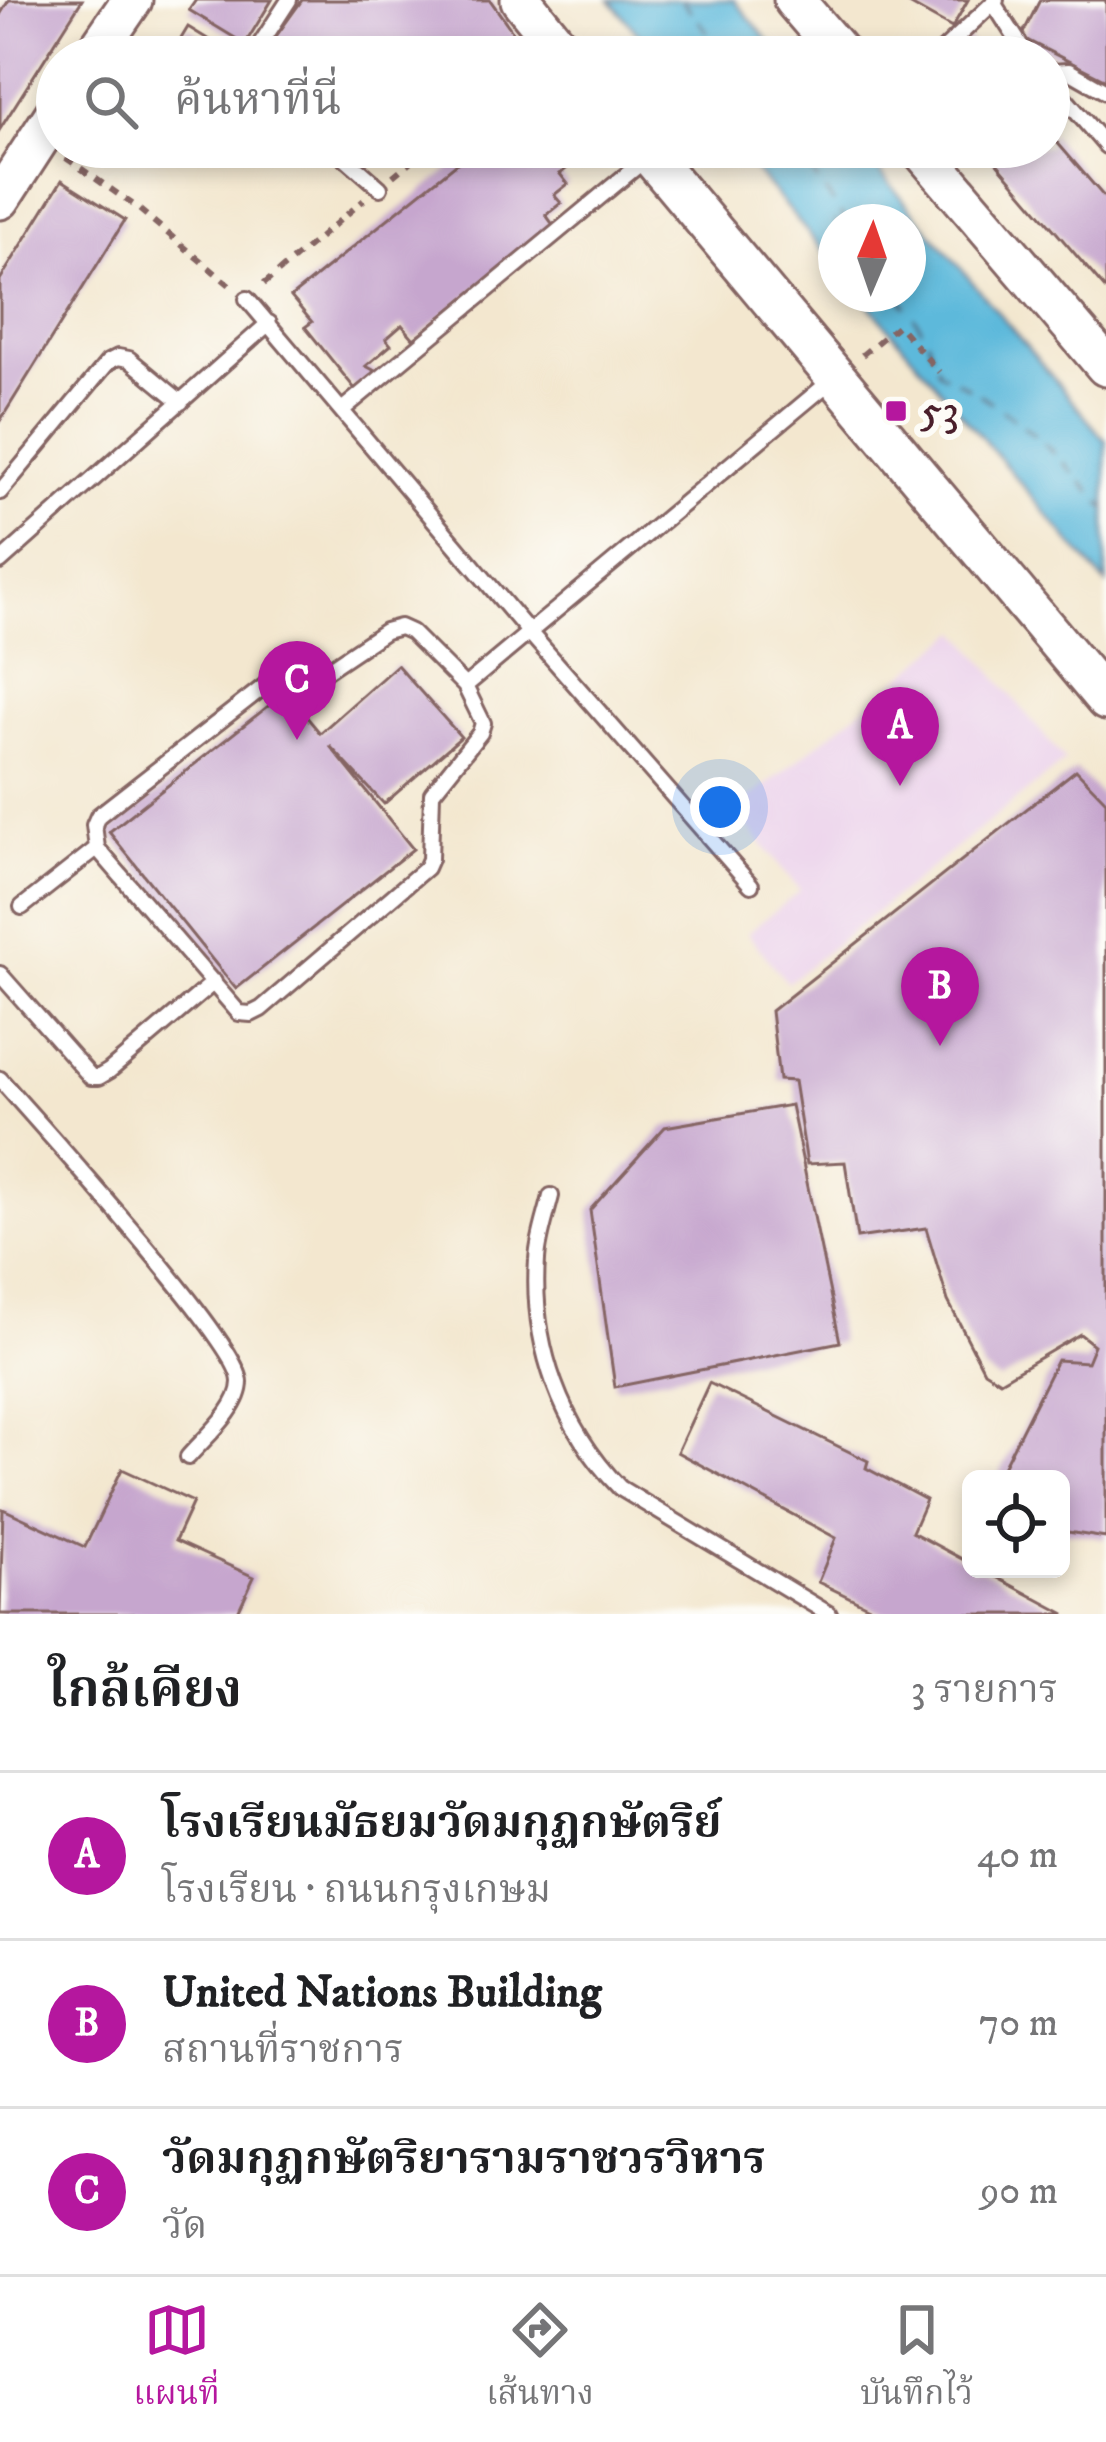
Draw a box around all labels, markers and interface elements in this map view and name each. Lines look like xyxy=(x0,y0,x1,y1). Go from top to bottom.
search box xyxy=(36,36,1070,168)
icon: search xyxy=(78,69,144,135)
text: ค้นหาที่นี่ xyxy=(174,73,342,129)
north arrow xyxy=(818,204,926,312)
place label: 53 xyxy=(920,383,959,439)
marker: 53 xyxy=(883,398,909,424)
pin: C xyxy=(258,641,336,740)
pin: A xyxy=(861,687,939,786)
your location xyxy=(690,777,750,837)
pin: B xyxy=(901,947,979,1046)
map controls xyxy=(962,1470,1070,1578)
button: locate xyxy=(962,1470,1070,1578)
text: ใกล้เคียง xyxy=(48,1659,242,1723)
text: 3 รายการ xyxy=(911,1666,1058,1715)
text: โรงเรียนมัธยมวัดมกุฏกษัตริย์ xyxy=(162,1796,722,1852)
text: A xyxy=(75,1831,99,1880)
text: 40 m xyxy=(977,1831,1058,1880)
text: โรงเรียน · ถนนกรุงเกษม xyxy=(162,1866,551,1915)
text: United Nations Building xyxy=(162,1965,602,2021)
text: B xyxy=(75,1999,99,2048)
text: 70 m xyxy=(979,1999,1058,2048)
text: สถานที่ราชการ xyxy=(162,2026,404,2075)
text: วัดมกุฏกษัตริยารามราชวรวิหาร xyxy=(162,2132,766,2188)
text: C xyxy=(74,2167,100,2216)
text: 90 m xyxy=(980,2167,1058,2216)
text: วัด xyxy=(162,2202,207,2251)
tab: แผนที่ xyxy=(133,2297,220,2422)
tab: เส้นทาง xyxy=(486,2297,594,2422)
tab: บันทึกไว้ xyxy=(860,2297,973,2422)

